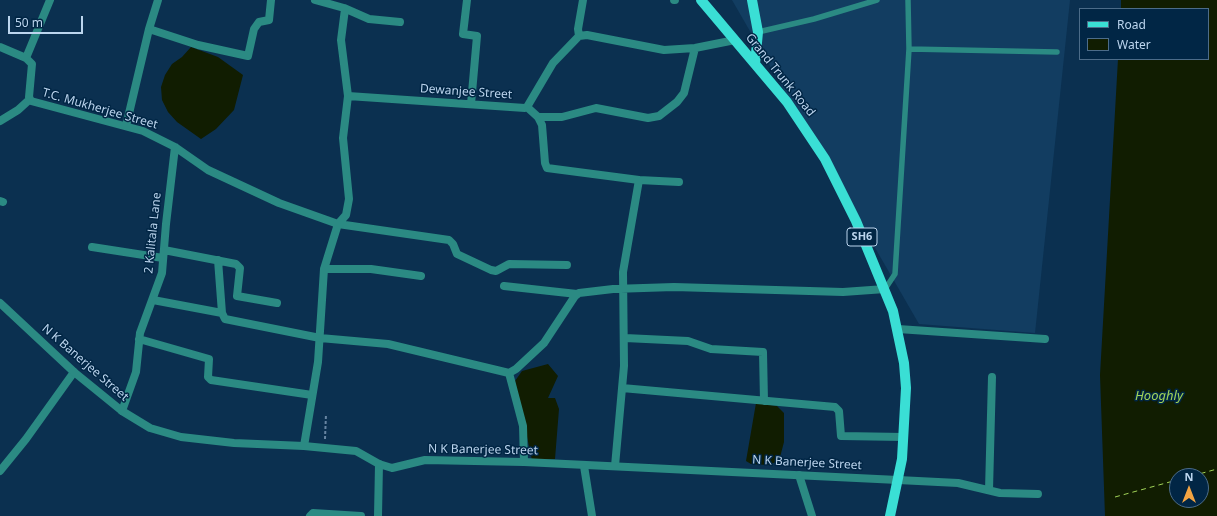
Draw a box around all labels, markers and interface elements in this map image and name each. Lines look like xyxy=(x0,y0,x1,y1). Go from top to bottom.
scale bar xyxy=(10,8,85,34)
legend xyxy=(1079,8,1209,60)
text: 50 m xyxy=(15,14,43,31)
text: Road xyxy=(1117,16,1146,33)
street label: Grand Trunk Road xyxy=(742,31,818,119)
text: Water xyxy=(1117,36,1151,53)
street label: Dewanjee Street xyxy=(420,82,512,102)
street label: T.C. Mukherjee Street xyxy=(41,86,159,132)
street label: 2 Kalitala Lane xyxy=(142,192,164,274)
road number: SH6 xyxy=(847,228,877,246)
street label: N K Banerjee Street xyxy=(39,322,131,404)
water label: Hooghly xyxy=(1135,388,1183,404)
street label: N K Banerjee Street xyxy=(428,442,538,458)
street label: N K Banerjee Street xyxy=(752,453,862,473)
north arrow xyxy=(1169,468,1209,508)
text: N xyxy=(1185,469,1193,484)

